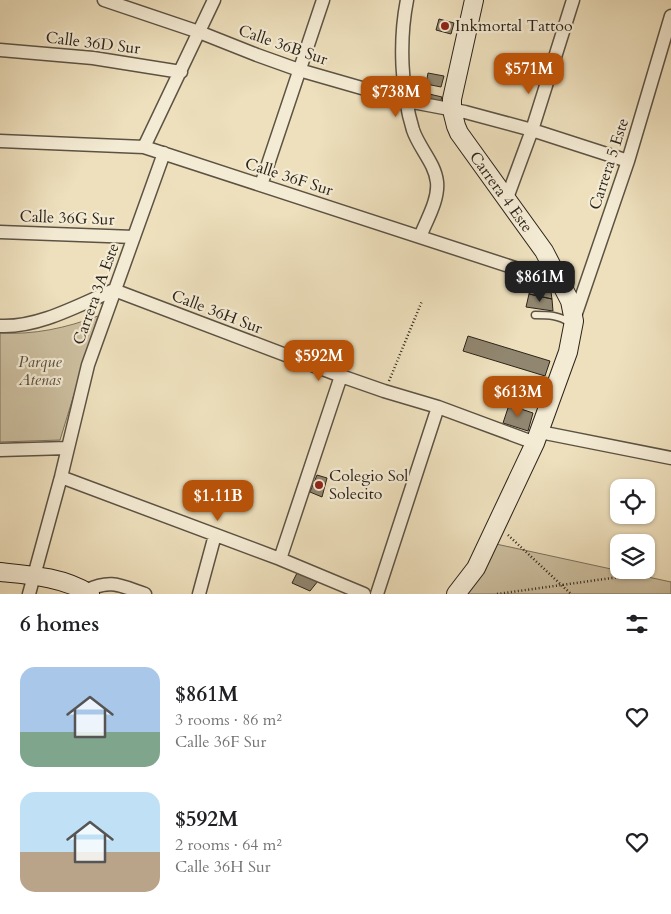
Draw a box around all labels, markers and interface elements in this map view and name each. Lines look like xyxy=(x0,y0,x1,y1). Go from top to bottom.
place label: Inkmortal Tattoo xyxy=(455,15,573,37)
street label: Calle 36B Sur xyxy=(235,19,331,71)
marker: Inkmortal Tattoo xyxy=(439,20,451,32)
street label: Calle 36D Sur xyxy=(44,26,142,60)
pin: $571M xyxy=(494,52,564,95)
text: $571M xyxy=(505,58,553,80)
pin: $738M xyxy=(361,76,431,118)
text: $738M xyxy=(372,81,420,103)
street label: Carrera 5 Este xyxy=(584,115,634,213)
street label: Carrera 4 Este xyxy=(464,147,538,237)
street label: Calle 36F Sur xyxy=(242,152,336,202)
street label: Calle 36G Sur xyxy=(19,205,115,231)
street label: Carrera 3A Este xyxy=(67,240,125,348)
pin: $861M xyxy=(505,260,575,303)
text: $861M xyxy=(516,266,564,288)
street label: Calle 36H Sur xyxy=(168,285,266,339)
pin: $592M xyxy=(284,340,354,382)
text: $592M xyxy=(295,345,343,367)
park label: Parque Atenas xyxy=(18,351,62,391)
pin: $613M xyxy=(483,376,553,418)
text: $613M xyxy=(494,381,542,403)
place label: Colegio Sol Solecito xyxy=(329,465,408,505)
marker: Colegio Sol Solecito xyxy=(313,479,325,491)
map controls xyxy=(610,479,655,579)
button: locate xyxy=(610,479,655,524)
pin: $1.11B xyxy=(177,480,259,522)
text: $1.11B xyxy=(194,485,243,507)
button: layers xyxy=(610,534,655,579)
text: 6 homes xyxy=(20,610,99,639)
icon: filters xyxy=(623,610,651,638)
text: $861M xyxy=(175,680,238,709)
icon: home xyxy=(60,687,120,747)
icon: heart xyxy=(623,703,651,731)
text: 3 rooms · 86 m² xyxy=(175,709,282,731)
text: Calle 36F Sur xyxy=(175,731,266,753)
text: $592M xyxy=(175,805,238,834)
icon: home xyxy=(60,812,120,872)
icon: heart xyxy=(623,828,651,856)
text: 2 rooms · 64 m² xyxy=(175,834,282,856)
text: Calle 36H Sur xyxy=(175,856,271,878)

